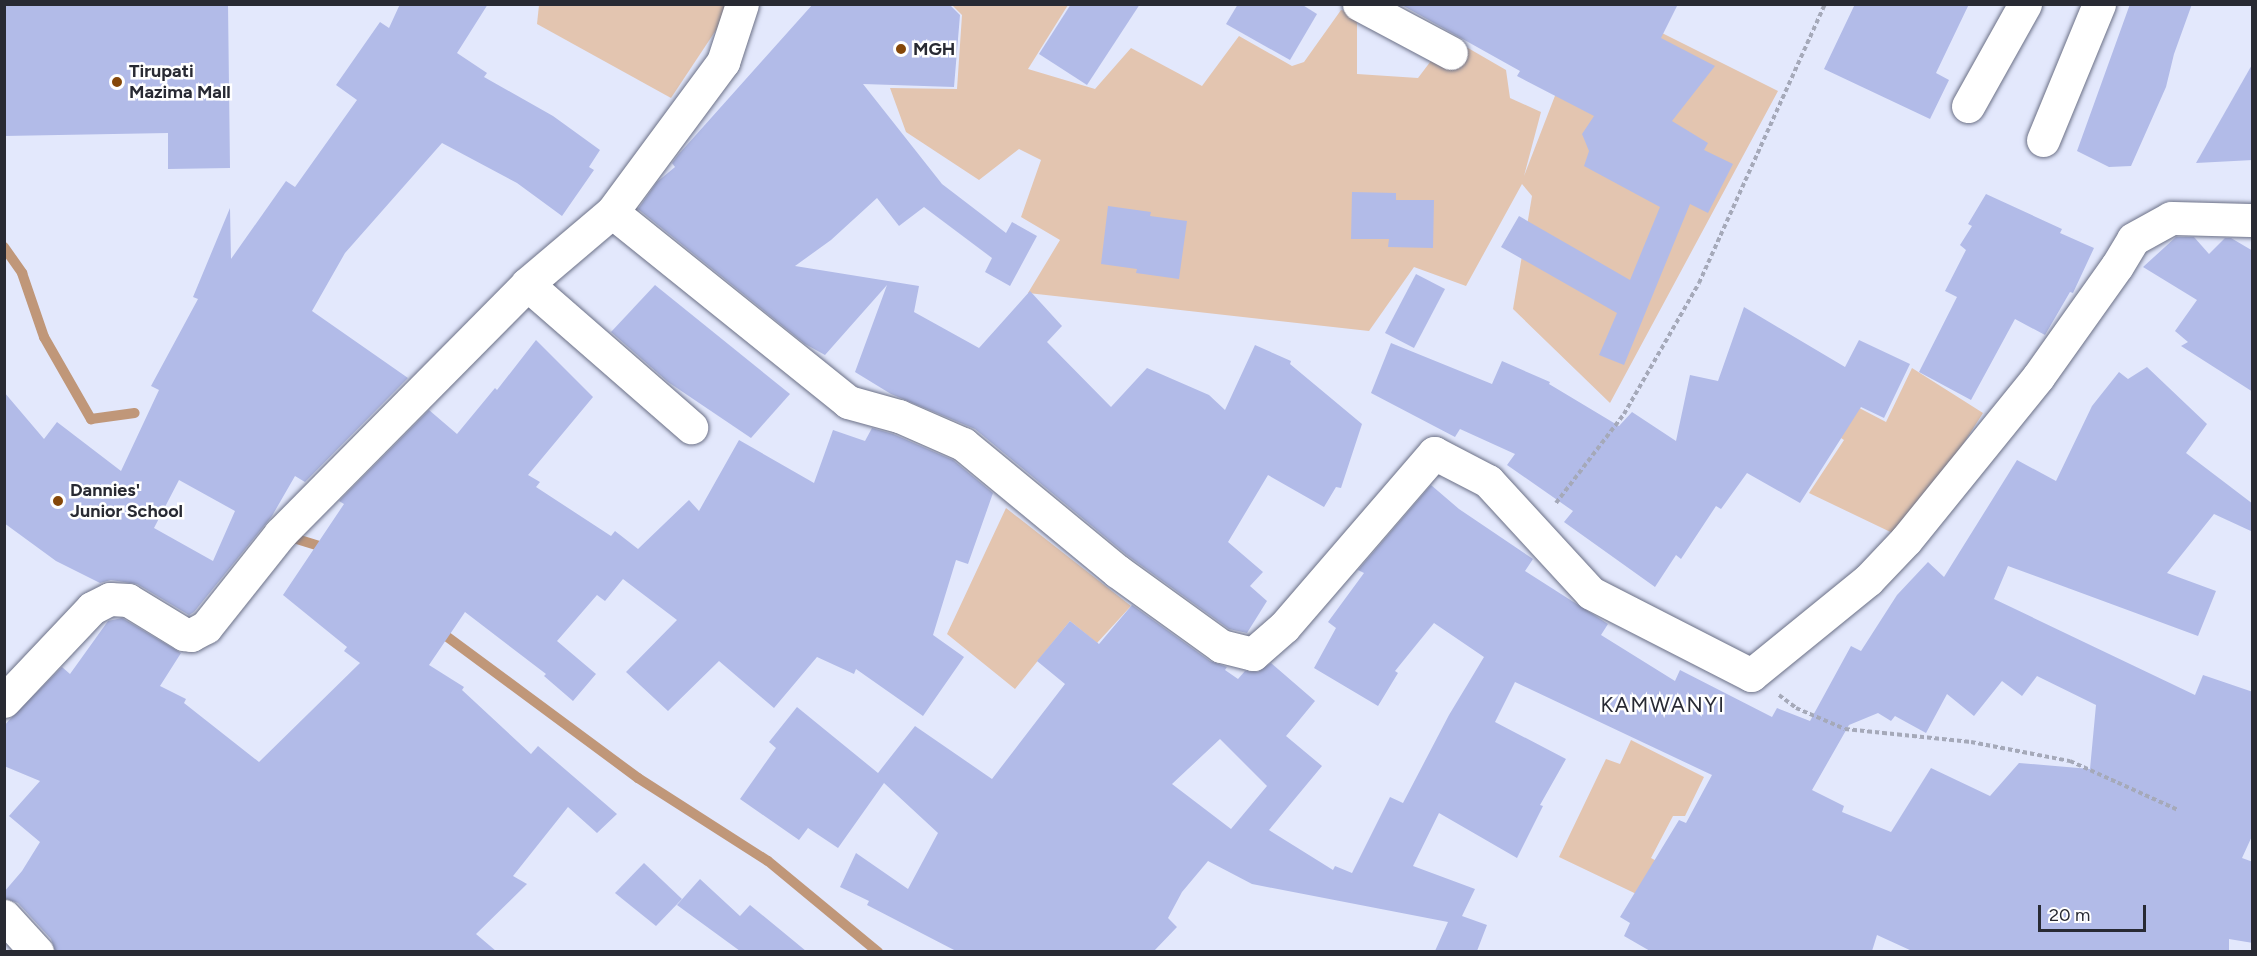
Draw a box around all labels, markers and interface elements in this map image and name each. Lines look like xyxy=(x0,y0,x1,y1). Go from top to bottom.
place label: MGH xyxy=(913,38,955,60)
marker: MGH xyxy=(894,42,908,56)
place label: Tirupati Mazima Mall xyxy=(129,61,231,104)
marker: Tirupati Mazima Mall xyxy=(110,75,124,89)
place label: Dannies' Junior School xyxy=(70,480,183,522)
marker: Dannies' Junior School xyxy=(51,494,65,508)
district label: KAMWANYI xyxy=(1600,692,1726,718)
scale bar xyxy=(2041,893,2149,931)
text: 20 m xyxy=(2049,904,2090,926)

